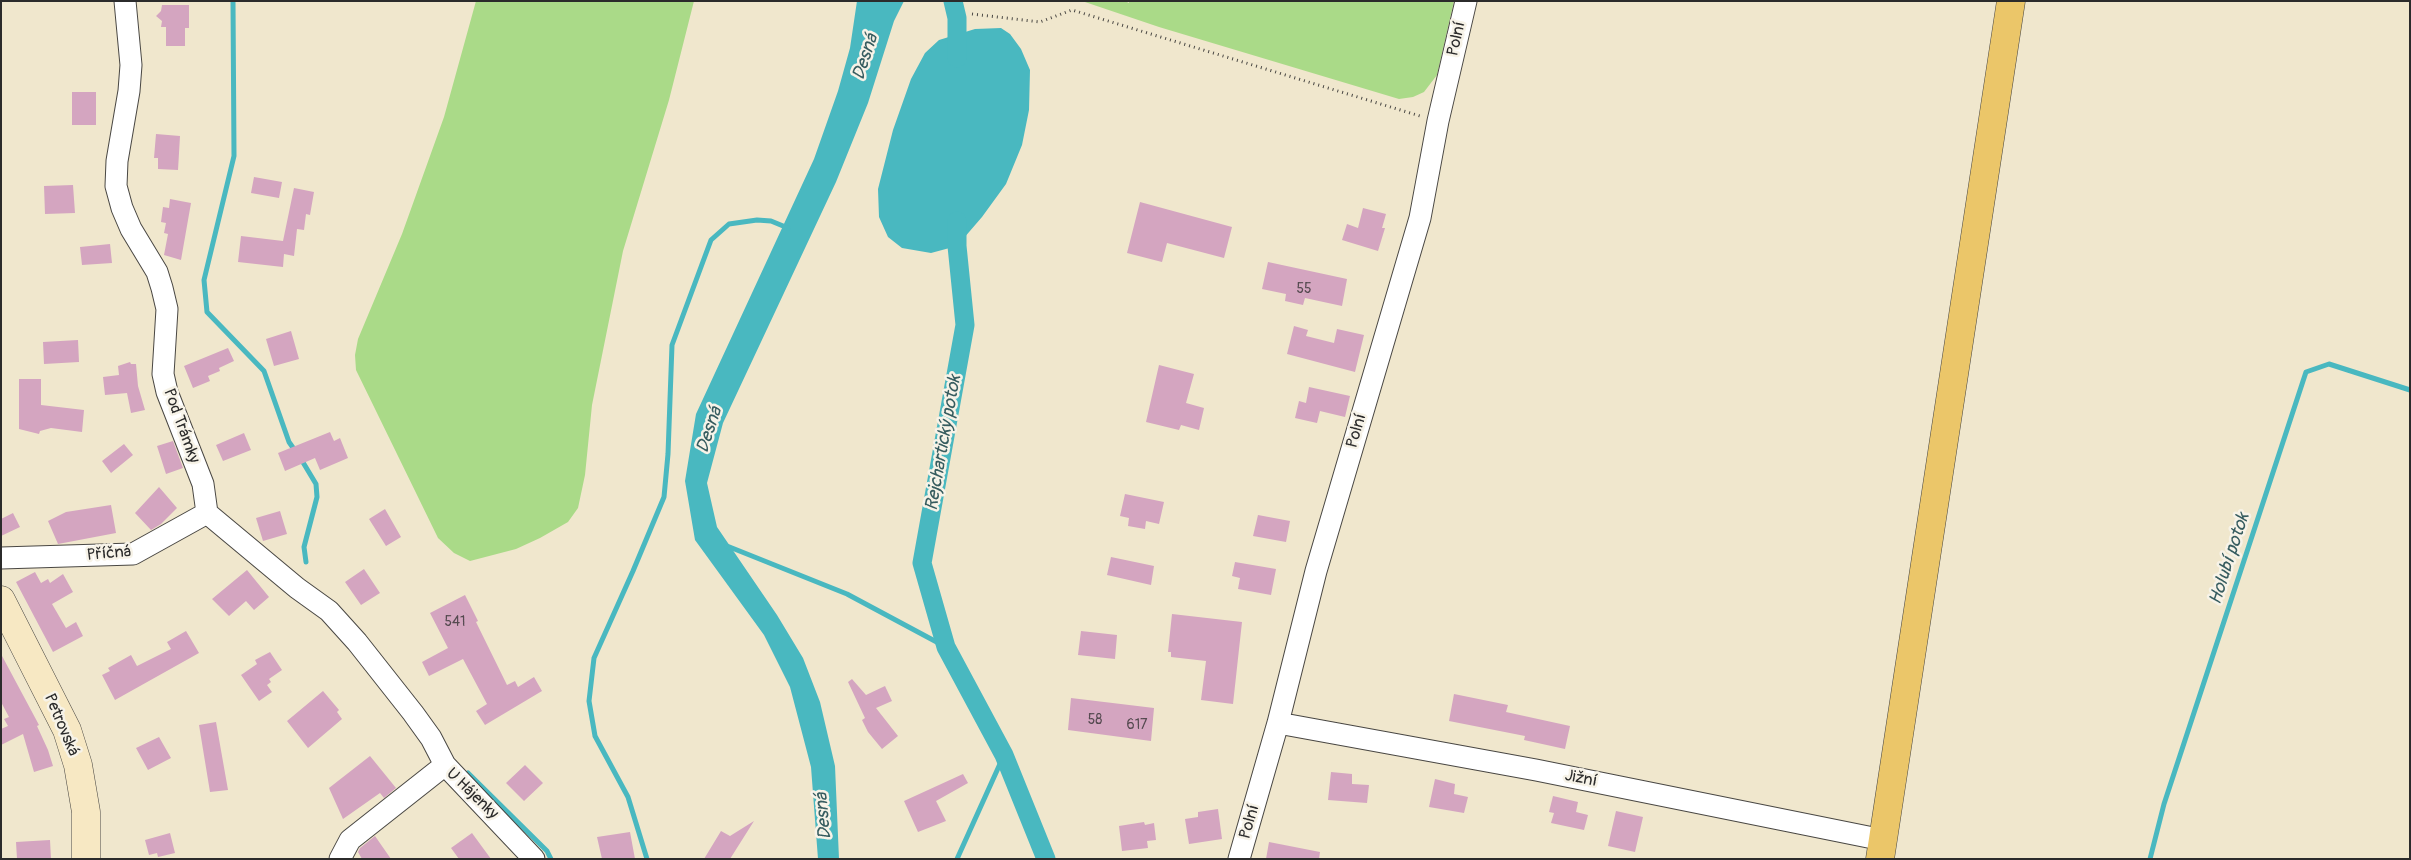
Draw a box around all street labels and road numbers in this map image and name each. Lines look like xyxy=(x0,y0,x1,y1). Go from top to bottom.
street label: Polní xyxy=(1444,20,1470,58)
street label: Pod Trámky xyxy=(159,386,203,466)
street label: Polní xyxy=(1343,412,1371,450)
street label: Příčná xyxy=(86,543,132,565)
street label: Petrovská xyxy=(39,691,83,759)
street label: U Hájenky xyxy=(442,764,502,824)
street label: Jižní xyxy=(1563,766,1599,792)
street label: Polní xyxy=(1236,803,1264,841)

